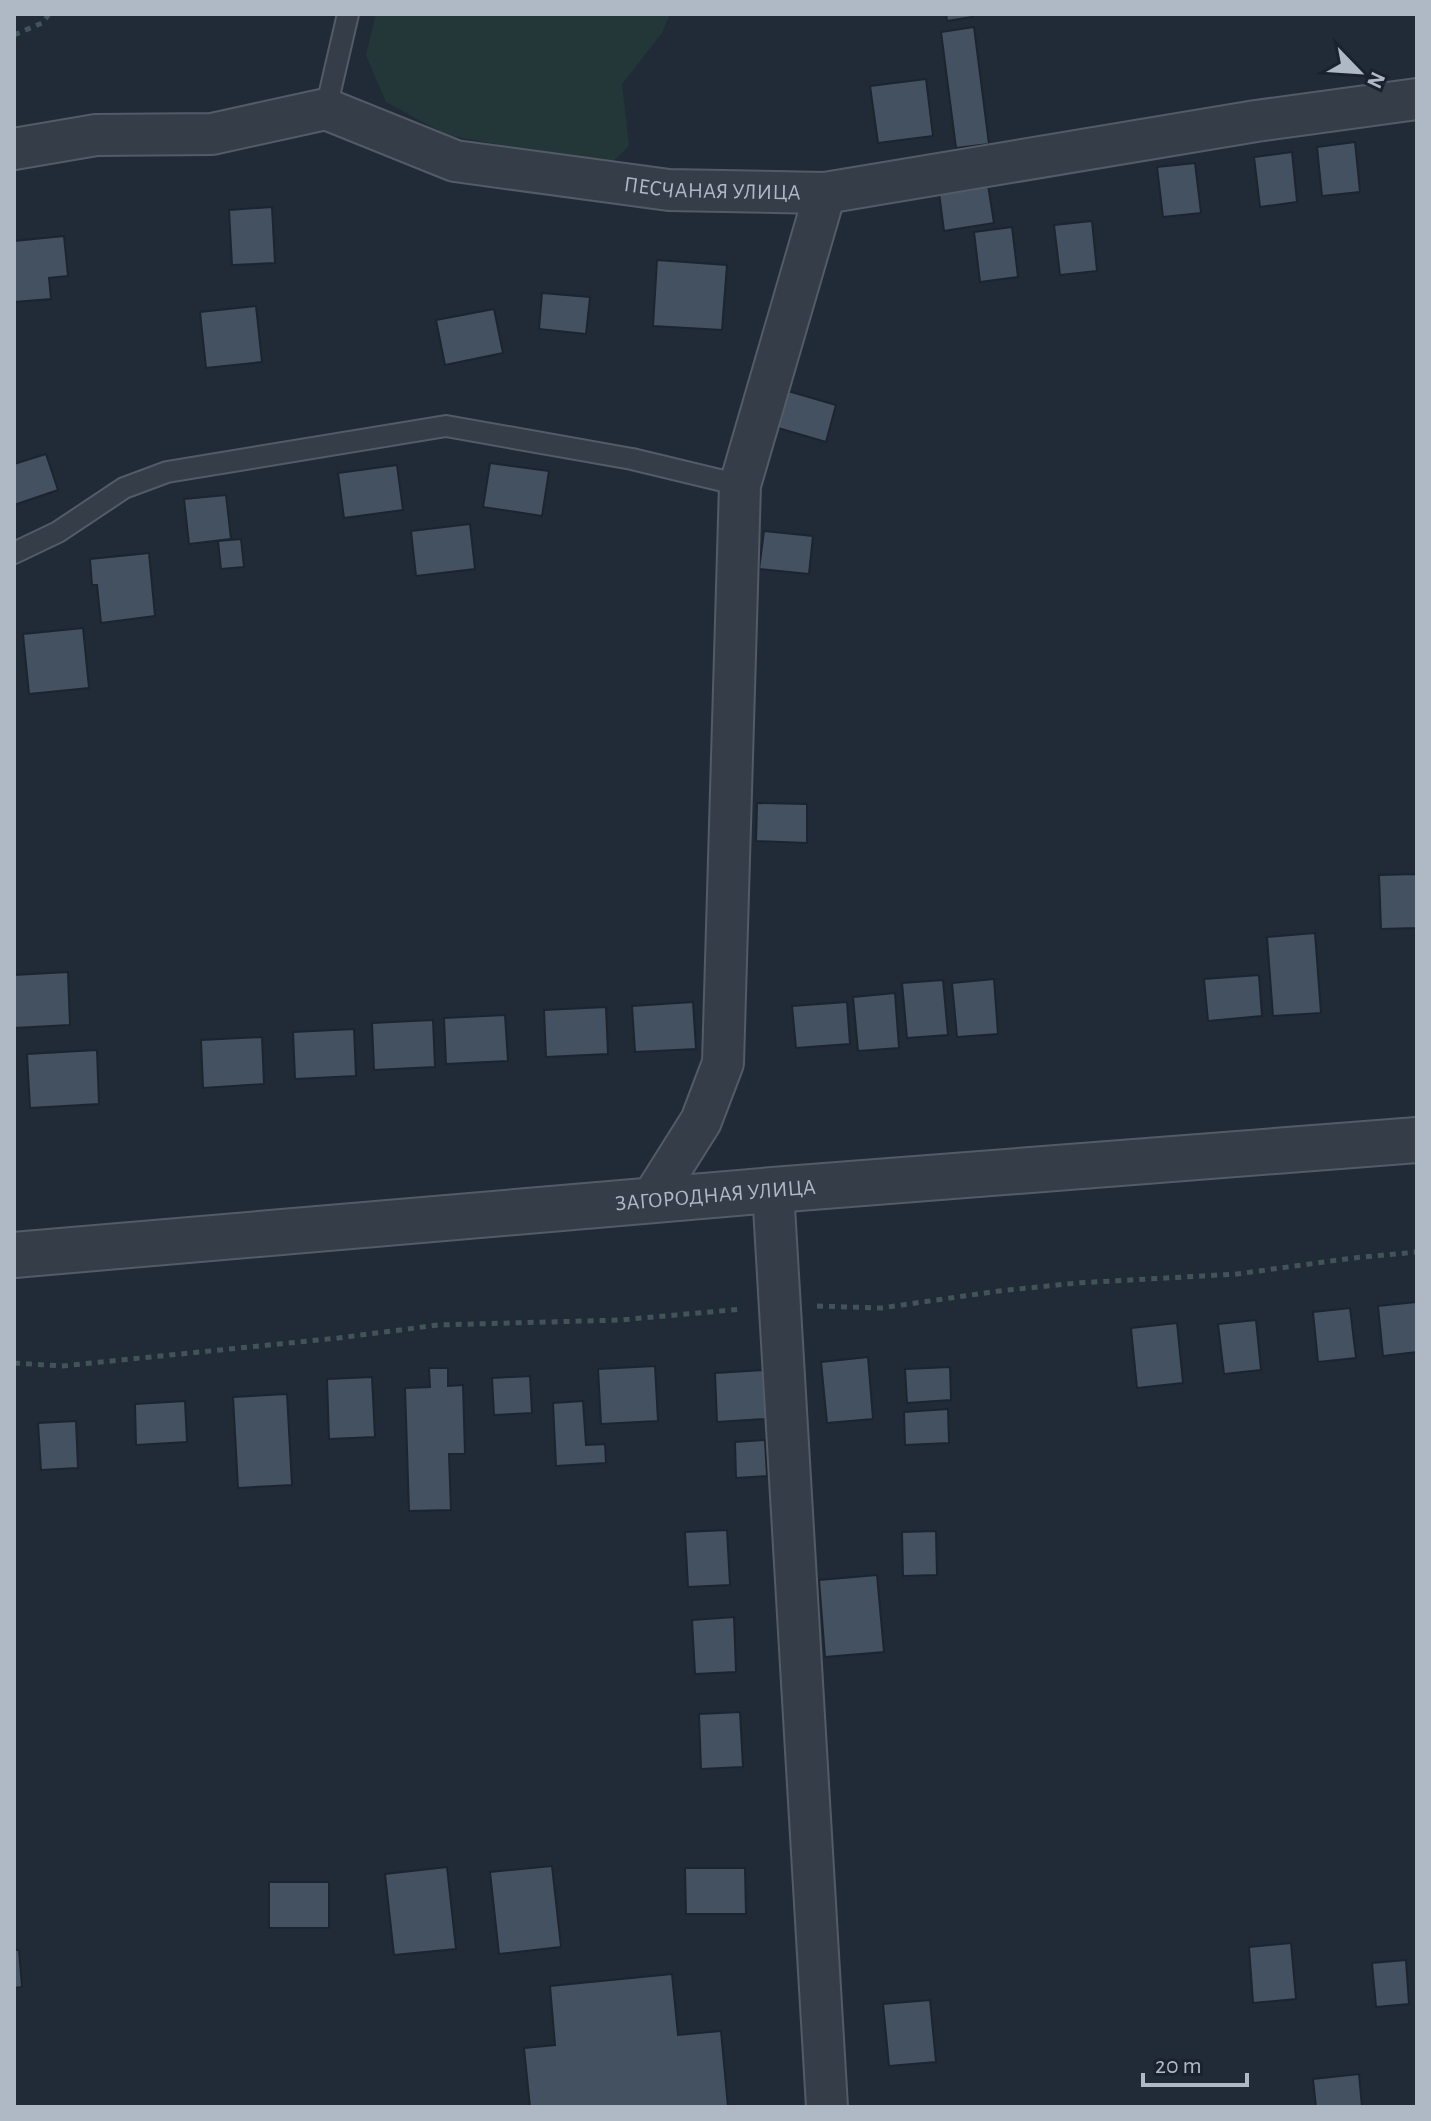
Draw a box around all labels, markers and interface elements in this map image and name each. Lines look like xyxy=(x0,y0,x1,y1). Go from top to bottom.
north arrow xyxy=(1319,32,1399,112)
text: N xyxy=(1363,68,1389,92)
street label: ПЕСЧАНАЯ УЛИЦА xyxy=(622,173,801,204)
street label: ЗАГОРОДНАЯ УЛИЦА xyxy=(614,1176,817,1214)
scale bar xyxy=(1143,2037,1247,2087)
text: 20 m xyxy=(1155,2054,1202,2078)

